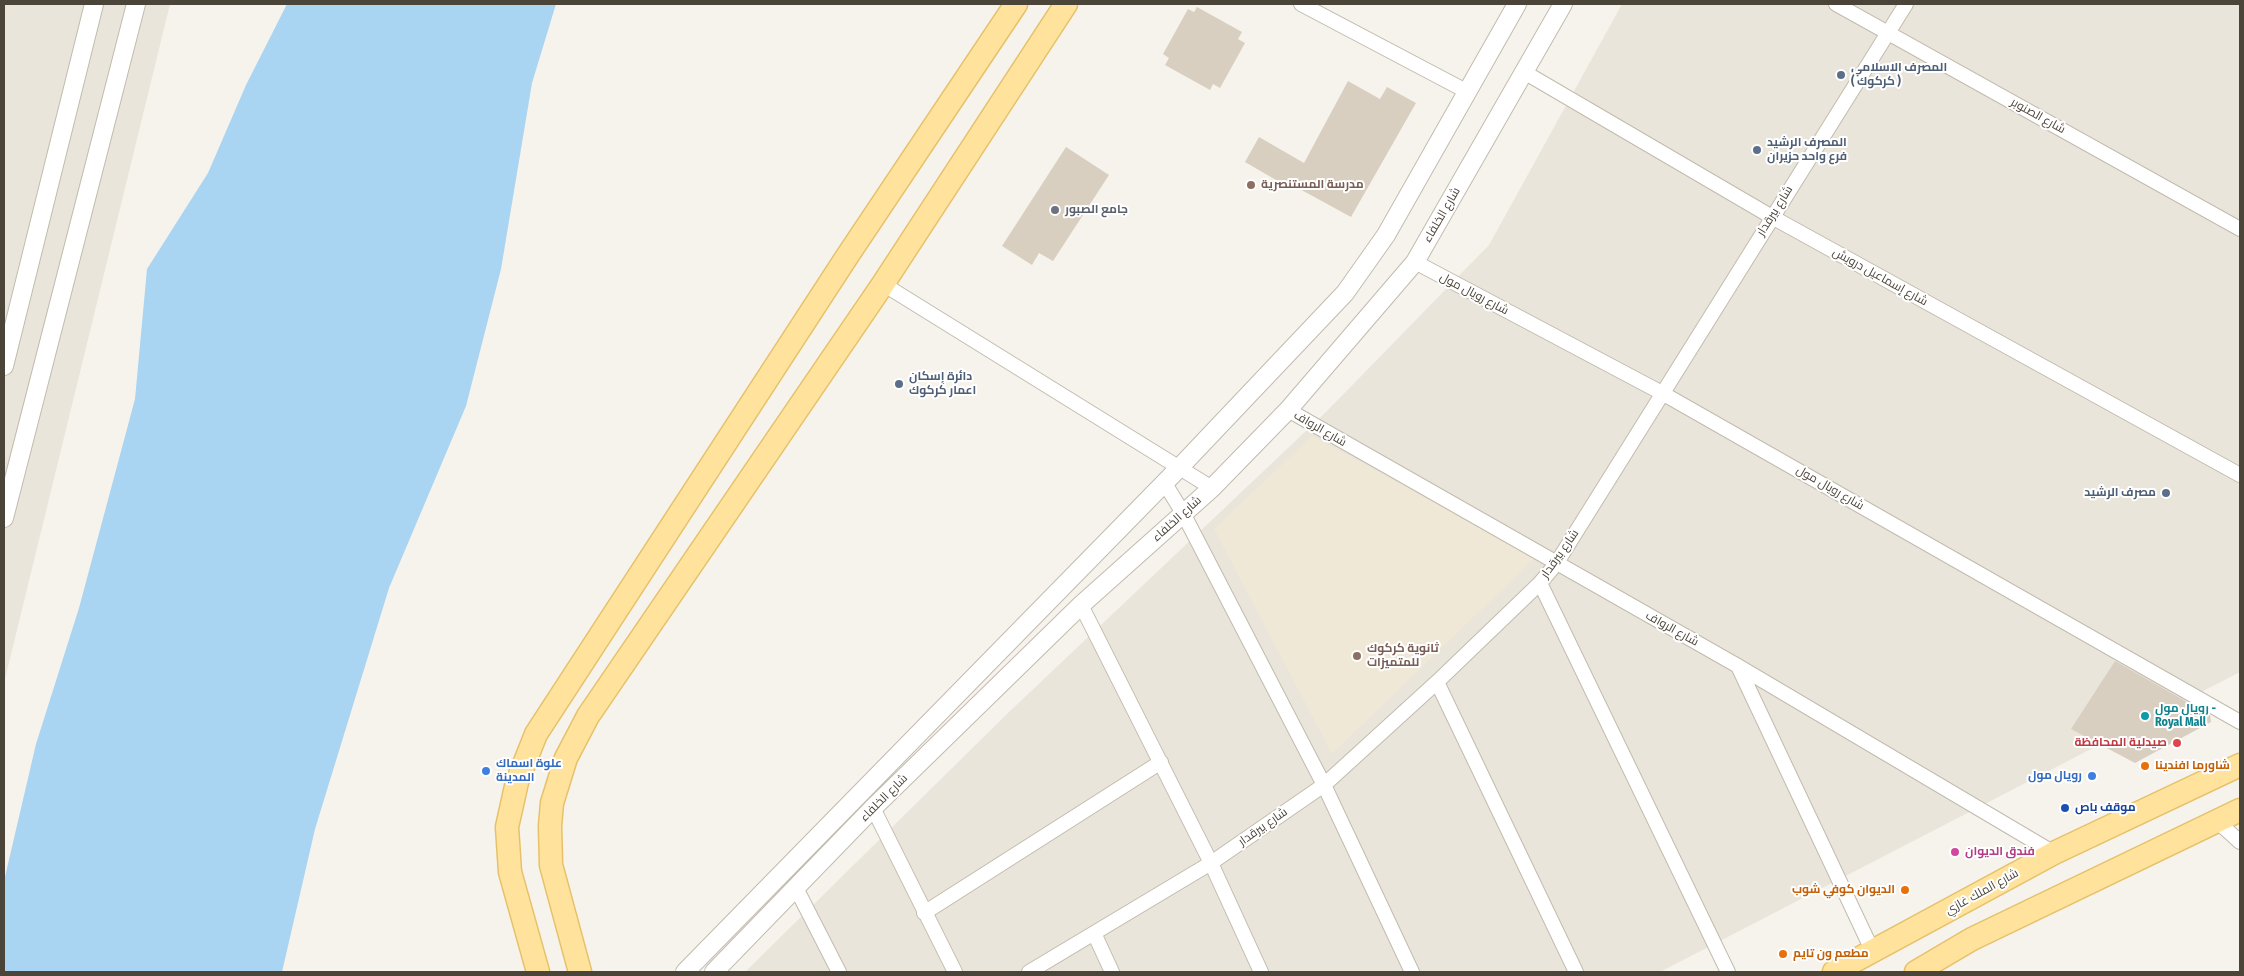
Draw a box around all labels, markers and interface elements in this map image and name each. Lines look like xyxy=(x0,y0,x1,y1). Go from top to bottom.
place label: المصرف الاسلامي ( كركوك ) xyxy=(1851,61,1947,89)
marker: المصرف الاسلامي ( كركوك ) xyxy=(1835,69,1847,81)
street label: شارع الصنوبر xyxy=(2008,95,2068,137)
place label: المصرف الرشید فرع واحد حزیران xyxy=(1767,136,1847,164)
marker: المصرف الرشید فرع واحد حزیران xyxy=(1751,144,1763,156)
place label: مدرسة المستنصرية xyxy=(1261,178,1364,192)
marker: مدرسة المستنصرية xyxy=(1245,179,1257,191)
street label: شارع بيرقدار xyxy=(1754,183,1796,239)
street label: شارع الخلفاء xyxy=(1420,185,1464,245)
place label: جامع الصبور xyxy=(1065,203,1128,217)
marker: جامع الصبور xyxy=(1049,204,1061,216)
street label: شارع إسماعيل درويش xyxy=(1830,245,1930,309)
street label: شارع رويال مول xyxy=(1437,270,1511,318)
place label: دائرة إسكان اعمار كركوك xyxy=(909,370,976,398)
marker: دائرة إسكان اعمار كركوك xyxy=(893,378,905,390)
street label: شارع الرواف xyxy=(1291,408,1349,450)
street label: شارع رويال مول xyxy=(1794,463,1866,513)
place label: مصرف الرشيد xyxy=(2084,486,2156,500)
marker: مصرف الرشيد xyxy=(2160,487,2172,499)
street label: شارع الخلفاء xyxy=(1149,493,1205,545)
street label: شارع بيرقدار xyxy=(1538,527,1582,581)
street label: شارع الرواف xyxy=(1643,609,1701,649)
place label: ثانوية كركوك للمتميزات xyxy=(1367,642,1439,670)
marker: ثانوية كركوك للمتميزات xyxy=(1351,650,1363,662)
place label: رويال مول - Royal Mall xyxy=(2155,702,2216,730)
marker: رويال مول - Royal Mall xyxy=(2139,710,2151,722)
place label: صيدلية المحافظة xyxy=(2074,736,2167,750)
marker: صيدلية المحافظة xyxy=(2171,737,2183,749)
place label: علوة اسماك المدينة xyxy=(496,757,562,785)
place label: شاورما افندينا xyxy=(2155,759,2230,773)
marker: شاورما افندينا xyxy=(2139,760,2151,772)
marker: علوة اسماك المدينة xyxy=(480,765,492,777)
place label: رويال مول xyxy=(2028,769,2082,783)
marker: رويال مول xyxy=(2086,770,2098,782)
street label: شارع الخلفاء xyxy=(857,771,911,825)
place label: موقف باص xyxy=(2075,801,2136,815)
marker: موقف باص xyxy=(2059,802,2071,814)
street label: شارع بيرقدار xyxy=(1236,805,1290,849)
place label: فندق الديوان xyxy=(1965,845,2035,859)
marker: فندق الديوان xyxy=(1949,846,1961,858)
street label: شارع الملك غازي xyxy=(1943,866,2021,918)
place label: الديوان كوفي شوب xyxy=(1792,883,1895,897)
marker: الديوان كوفي شوب xyxy=(1899,884,1911,896)
place label: مطعم ون تايم xyxy=(1793,947,1869,961)
marker: مطعم ون تايم xyxy=(1777,948,1789,960)

